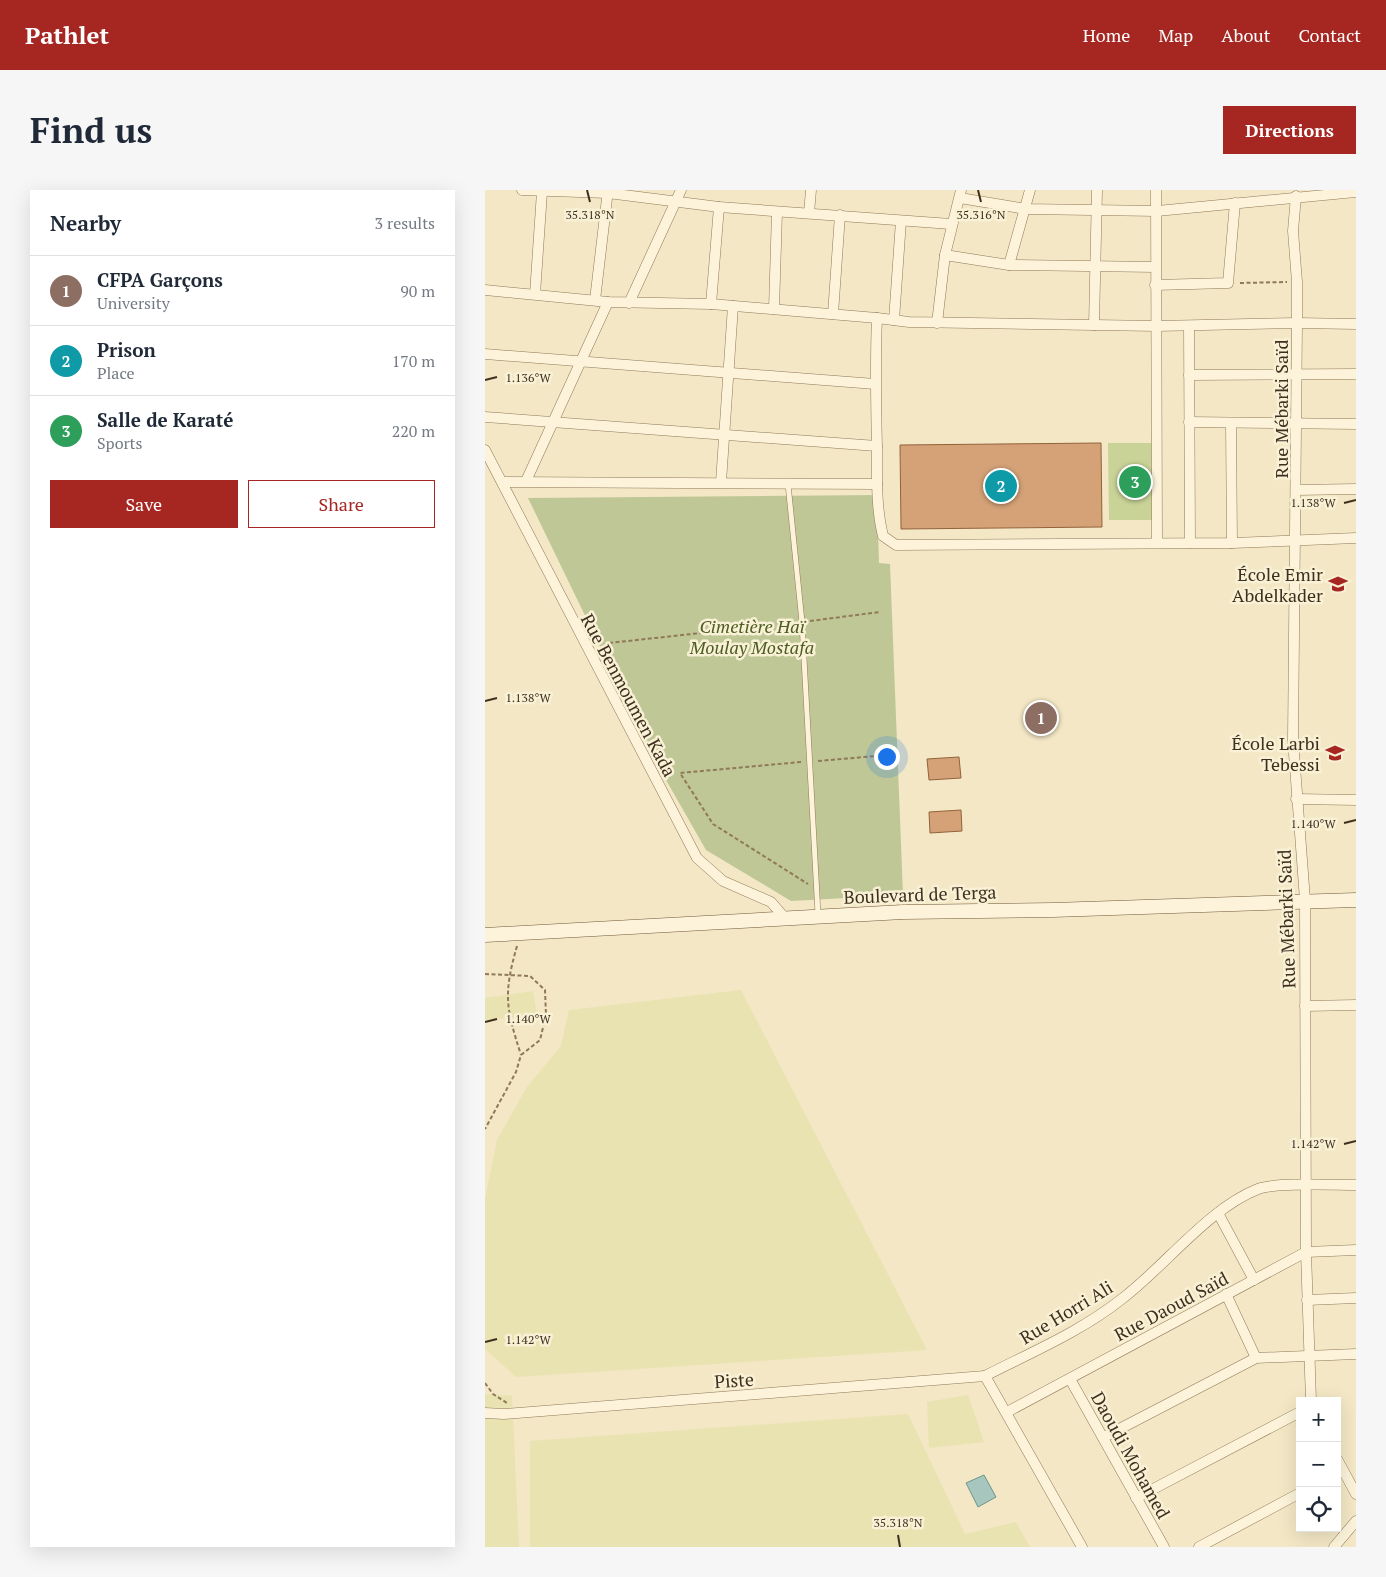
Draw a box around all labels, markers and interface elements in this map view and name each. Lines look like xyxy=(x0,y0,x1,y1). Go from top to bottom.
text: Pathlet xyxy=(25,19,109,51)
text: Home xyxy=(1083,23,1130,47)
text: Map xyxy=(1158,23,1193,47)
text: About xyxy=(1221,23,1270,47)
text: Contact xyxy=(1298,23,1361,47)
button: Directions xyxy=(1223,106,1356,154)
text: Find us xyxy=(30,107,152,153)
text: 35.318°N xyxy=(565,207,615,222)
text: 35.316°N xyxy=(956,207,1006,222)
text: Nearby xyxy=(50,209,121,237)
text: 3 results xyxy=(375,212,435,234)
text: CFPA Garçons xyxy=(97,267,223,292)
text: 1 xyxy=(61,280,71,302)
text: 90 m xyxy=(400,280,435,302)
text: University xyxy=(97,292,170,314)
text: Prison xyxy=(97,337,156,362)
street label: Rue Mébarki Saïd xyxy=(1269,340,1293,478)
text: 2 xyxy=(61,350,71,372)
text: 170 m xyxy=(392,350,435,372)
text: Place xyxy=(97,362,135,384)
text: 1.136°W xyxy=(505,370,551,385)
text: Salle de Karaté xyxy=(97,407,233,432)
text: 3 xyxy=(61,420,71,442)
text: 220 m xyxy=(392,420,435,442)
text: Sports xyxy=(97,432,143,454)
pin: 3 xyxy=(1119,463,1151,501)
pin: 2 xyxy=(985,467,1017,505)
button: Save xyxy=(50,480,238,528)
button: Share xyxy=(248,480,435,528)
text: 1.138°W xyxy=(1290,495,1336,510)
place label: École Emir Abdelkader xyxy=(1232,562,1323,607)
school or university icon: École Emir Abdelkader xyxy=(1327,573,1349,595)
street label: Rue Benmoumen Kada xyxy=(576,609,682,781)
park label: Cimetière Haï Moulay Mostafa xyxy=(689,614,814,659)
text: 1.138°W xyxy=(505,690,551,705)
pin: 1 xyxy=(1025,699,1057,737)
place label: École Larbi Tebessi xyxy=(1232,731,1320,776)
school or university icon: École Larbi Tebessi xyxy=(1324,742,1346,764)
your location xyxy=(874,744,900,770)
text: 1.140°W xyxy=(1290,816,1336,831)
street label: Rue Mébarki Saïd xyxy=(1272,849,1300,989)
street label: Boulevard de Terga xyxy=(843,879,997,909)
text: 1.140°W xyxy=(505,1011,551,1026)
text: 1.142°W xyxy=(1290,1136,1336,1151)
street label: Rue Daoud Saïd xyxy=(1110,1266,1232,1346)
street label: Rue Horri Ali xyxy=(1015,1275,1117,1349)
text: 1.142°W xyxy=(505,1332,551,1347)
street label: Piste xyxy=(713,1367,755,1393)
street label: Daoudi Mohamed xyxy=(1086,1387,1176,1523)
map controls xyxy=(1296,1397,1341,1532)
button: + xyxy=(1296,1397,1341,1442)
button: − xyxy=(1296,1442,1341,1487)
button: locate xyxy=(1296,1487,1341,1532)
text: 35.318°N xyxy=(873,1515,923,1530)

